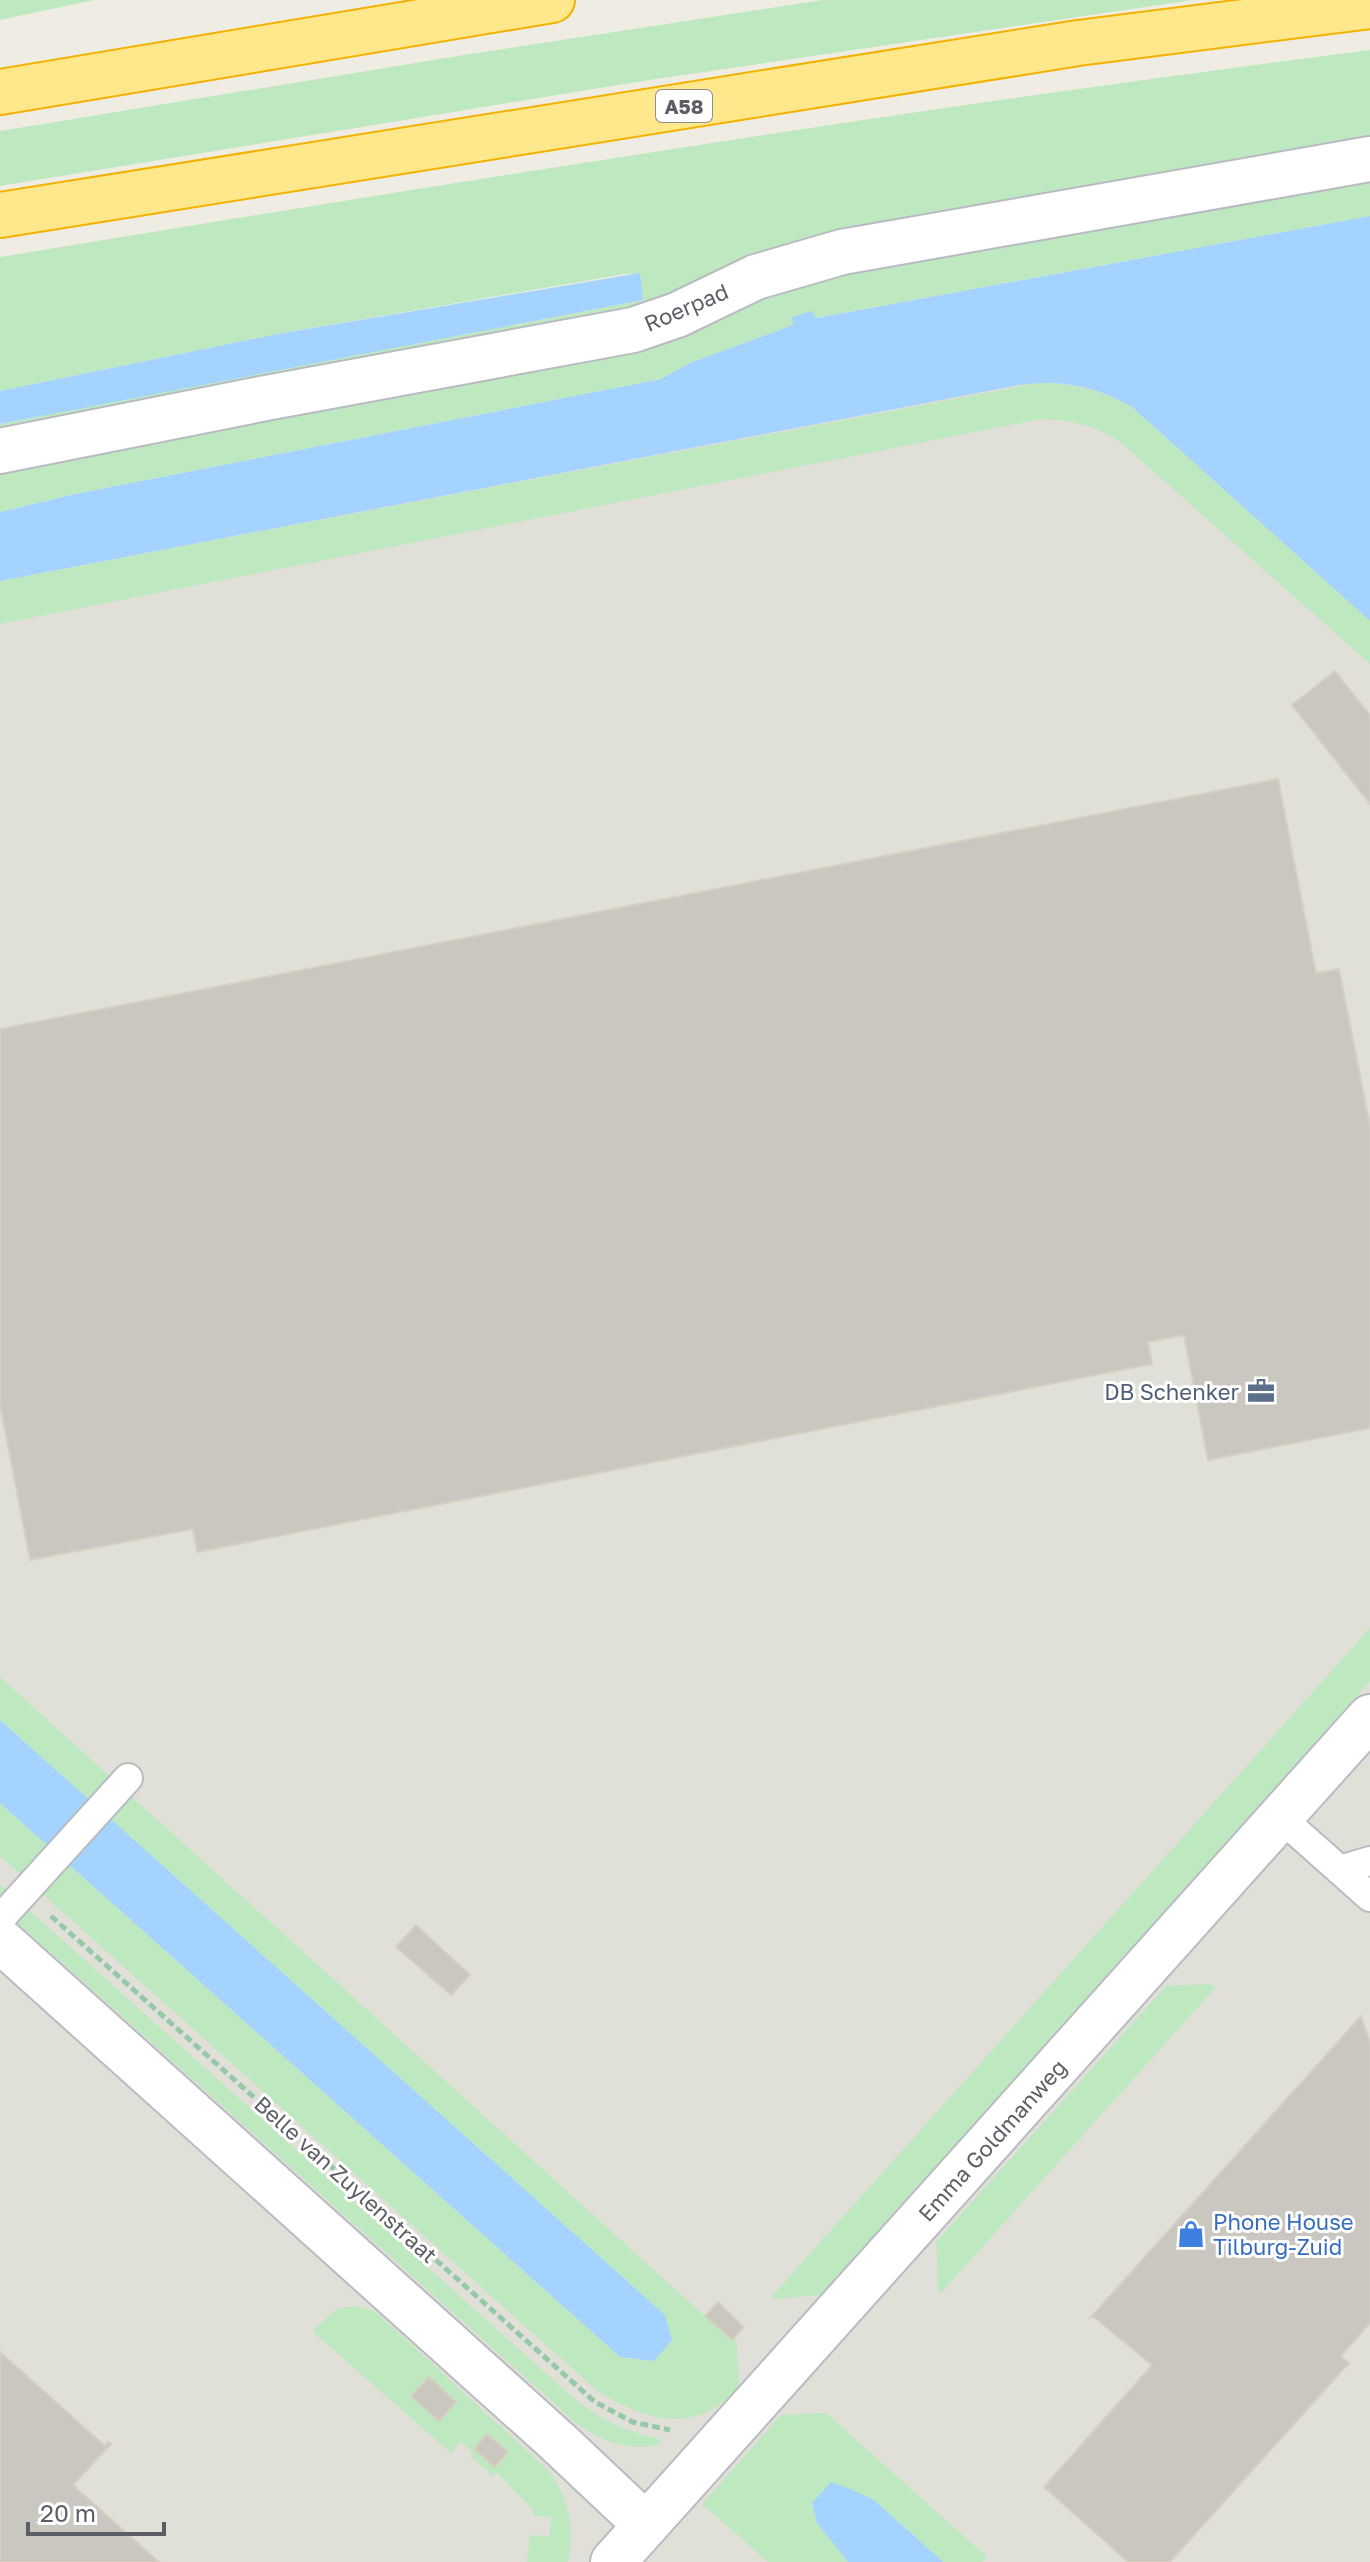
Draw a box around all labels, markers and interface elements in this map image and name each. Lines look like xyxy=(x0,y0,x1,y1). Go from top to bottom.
road number: A58 xyxy=(656,90,712,122)
street label: Roerpad xyxy=(640,277,732,337)
office icon: DB Schenker xyxy=(1246,1376,1276,1406)
place label: DB Schenker xyxy=(1104,1378,1239,1405)
street label: Emma Goldmanweg xyxy=(912,2054,1072,2226)
street label: Belle van Zuylenstraat xyxy=(249,2090,443,2268)
place label: Phone House Tilburg-Zuid xyxy=(1213,2208,1354,2260)
shop icon: Phone House Tilburg-Zuid xyxy=(1176,2219,1206,2249)
scale bar xyxy=(28,2486,164,2536)
text: 20 m xyxy=(40,2498,96,2527)

